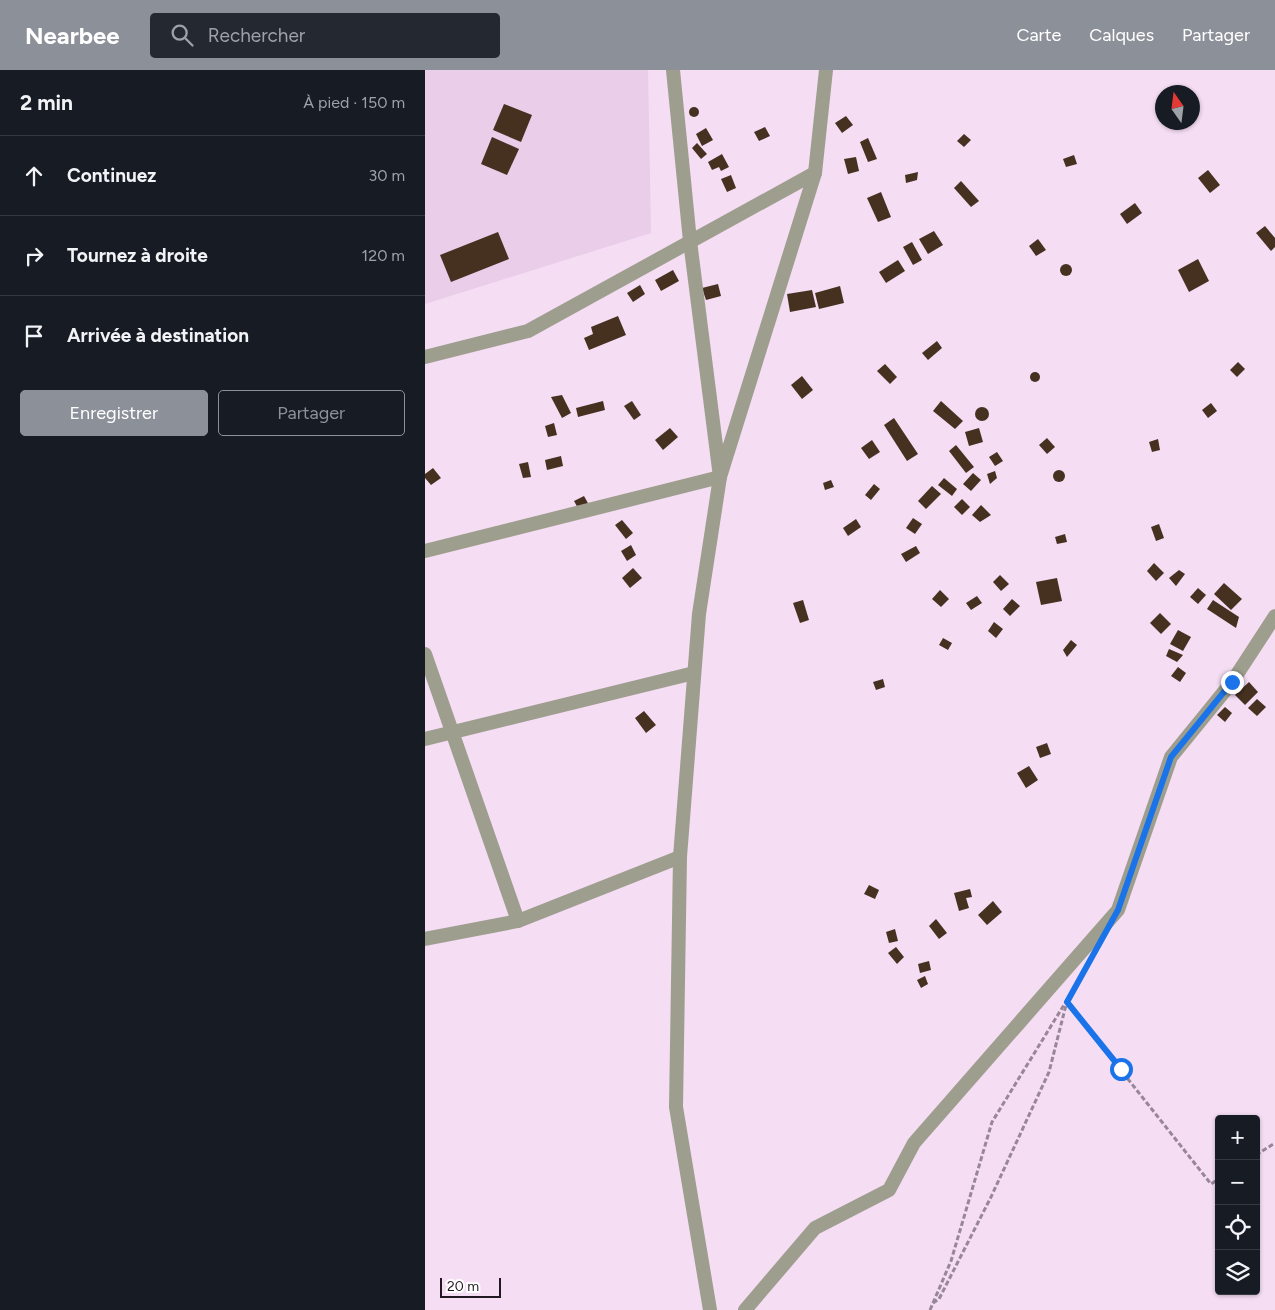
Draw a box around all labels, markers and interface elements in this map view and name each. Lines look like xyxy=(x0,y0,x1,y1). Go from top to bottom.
search box xyxy=(150,13,500,58)
text: Nearbee xyxy=(25,21,120,50)
icon: search xyxy=(168,21,196,49)
text: Rechercher xyxy=(208,24,305,47)
text: Carte xyxy=(1016,24,1061,46)
text: Calques xyxy=(1089,24,1154,46)
text: Partager xyxy=(1182,24,1250,46)
north arrow xyxy=(1155,85,1200,130)
text: 2 min xyxy=(20,90,73,115)
text: À pied · 150 m xyxy=(303,93,405,112)
icon: ahead xyxy=(20,162,48,190)
text: Continuez xyxy=(67,164,156,187)
text: 30 m xyxy=(368,166,405,185)
icon: right xyxy=(20,242,48,270)
text: Tournez à droite xyxy=(67,244,208,267)
text: 120 m xyxy=(362,246,405,265)
icon: arrive xyxy=(20,322,48,350)
text: Arrivée à destination xyxy=(67,324,249,347)
button: Enregistrer xyxy=(20,390,208,436)
button: Partager xyxy=(218,390,405,436)
route end xyxy=(1221,671,1244,694)
route start xyxy=(1110,1058,1133,1081)
map controls xyxy=(1215,1115,1260,1295)
button: + xyxy=(1215,1115,1260,1160)
button: − xyxy=(1215,1160,1260,1205)
button: locate xyxy=(1215,1205,1260,1250)
button: layers xyxy=(1215,1250,1260,1295)
scale bar xyxy=(440,1275,501,1298)
text: 20 m xyxy=(447,1278,479,1295)

